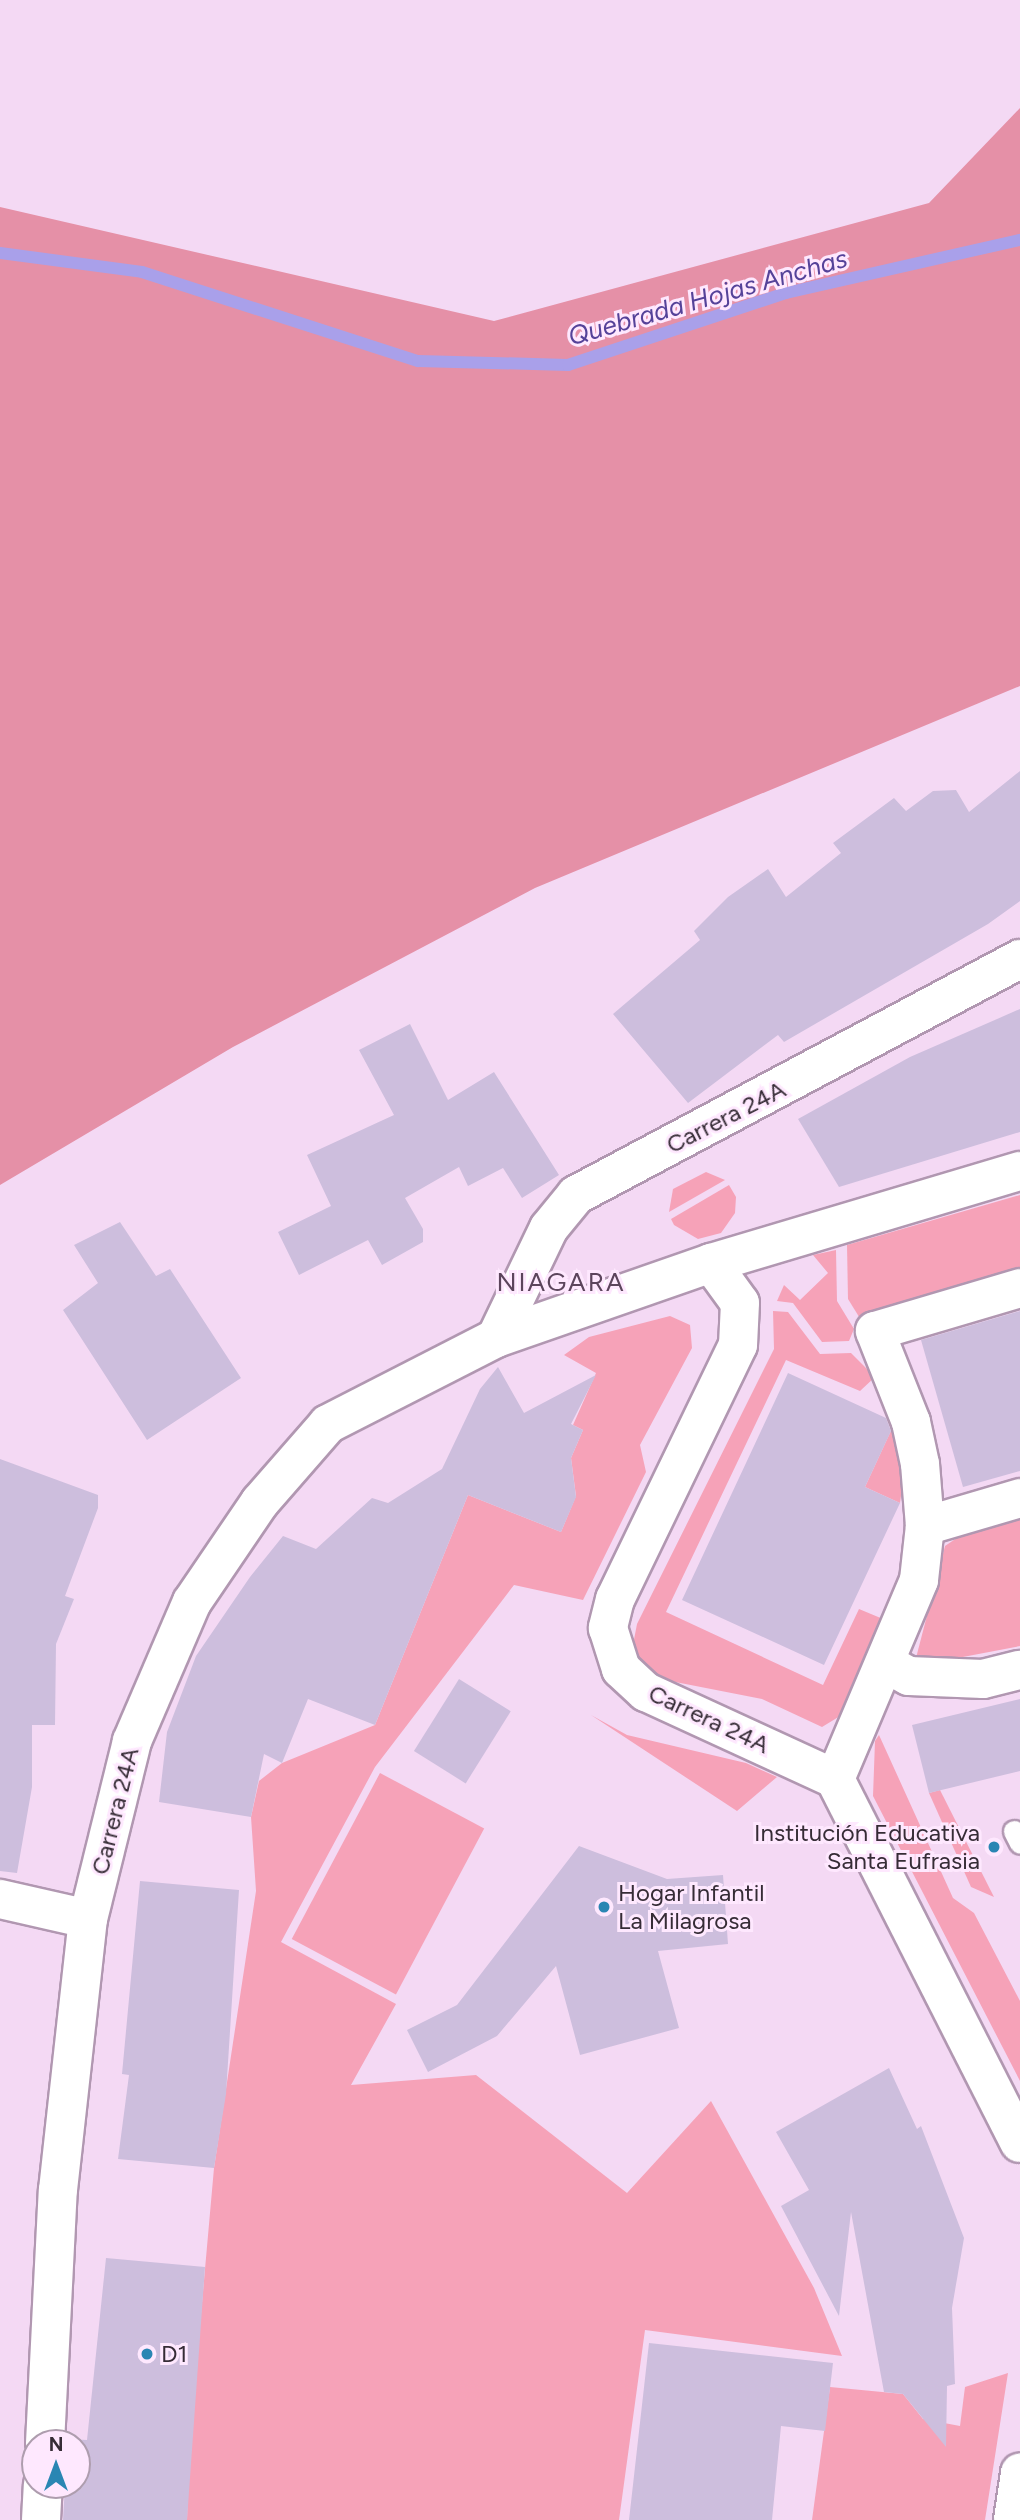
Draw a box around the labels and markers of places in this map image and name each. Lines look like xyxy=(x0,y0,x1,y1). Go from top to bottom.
place label: Institución Educativa Santa Eufrasia xyxy=(754,1819,980,1875)
marker: Institución Educativa Santa Eufrasia xyxy=(986,1839,1002,1855)
place label: Hogar Infantil La Milagrosa xyxy=(618,1879,765,1935)
marker: Hogar Infantil La Milagrosa xyxy=(596,1899,612,1915)
place label: D1 xyxy=(161,2340,187,2368)
marker: D1 xyxy=(139,2346,155,2362)

